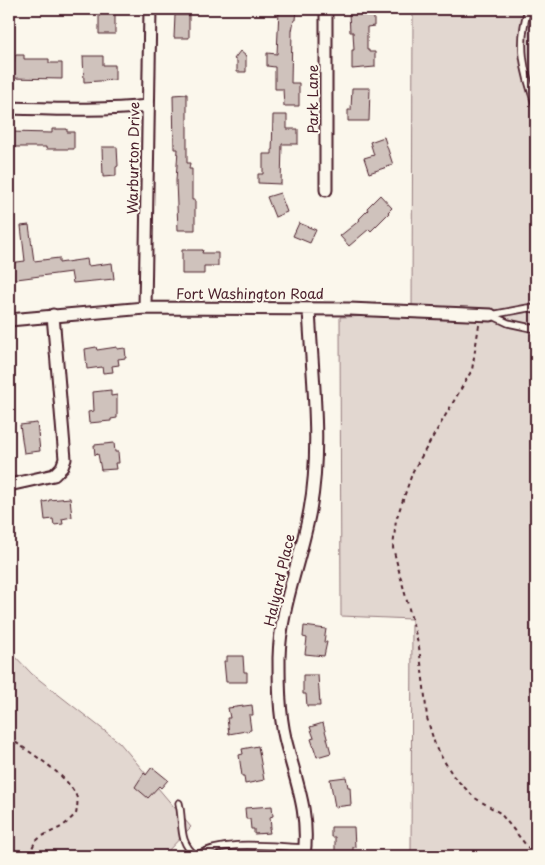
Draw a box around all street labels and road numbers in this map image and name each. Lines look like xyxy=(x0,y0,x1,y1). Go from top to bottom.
street label: Park Lane xyxy=(302,64,323,134)
street label: Warburton Drive xyxy=(122,102,144,214)
street label: Fort Washington Road xyxy=(176,283,324,304)
street label: Halyard Place xyxy=(258,532,300,628)

